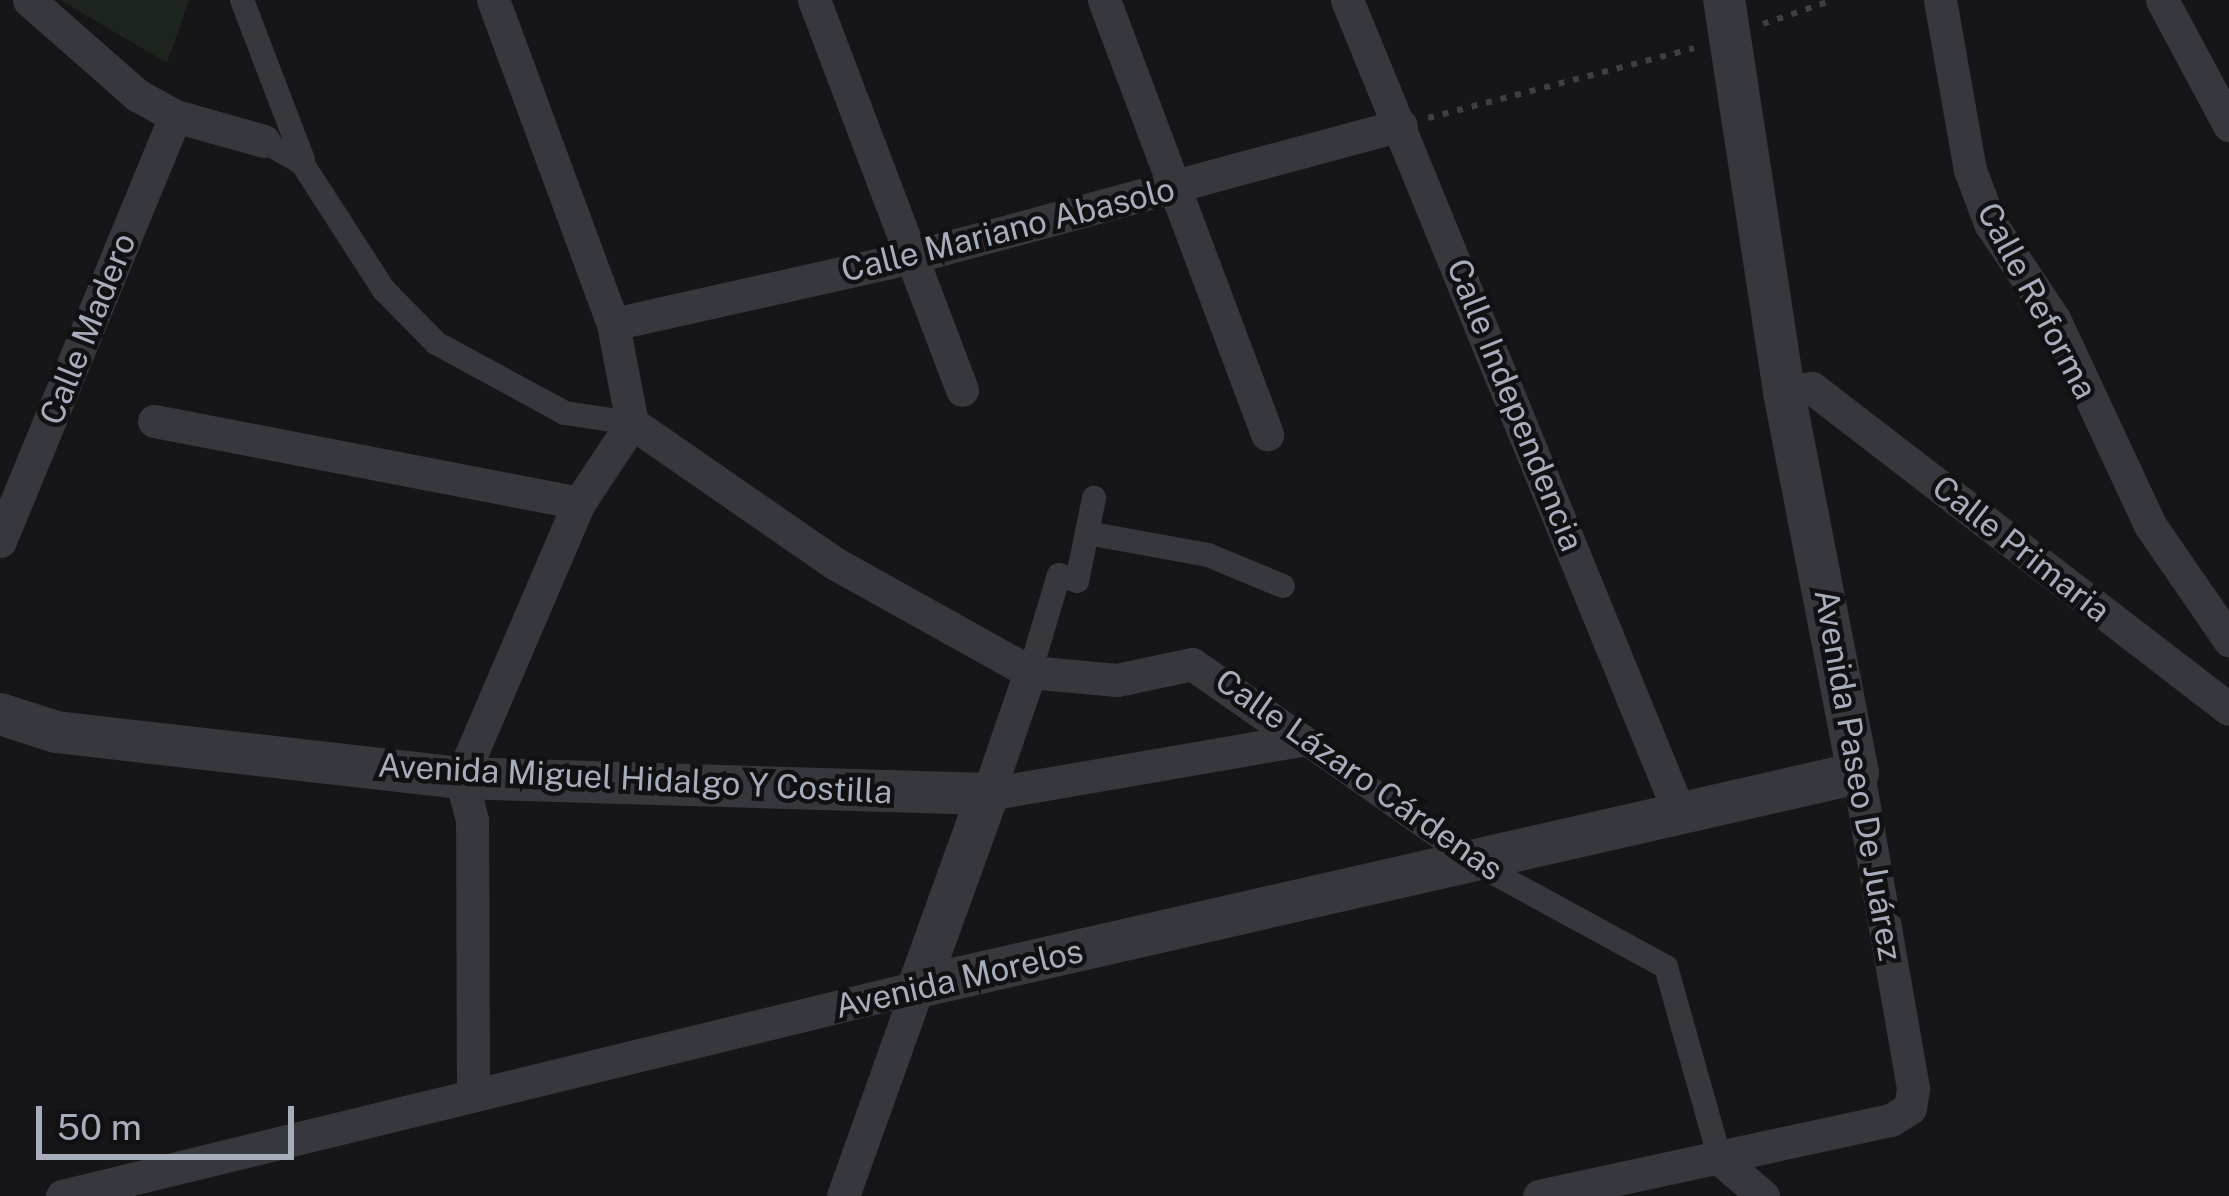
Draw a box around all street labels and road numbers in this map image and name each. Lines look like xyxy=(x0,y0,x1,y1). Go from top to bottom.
street label: Calle Mariano Abasolo xyxy=(837,169,1179,291)
street label: Calle Reforma xyxy=(1969,196,2105,406)
street label: Calle Madero xyxy=(32,227,144,431)
street label: Calle Independencia xyxy=(1438,253,1592,557)
street label: Calle Primaria xyxy=(1924,467,2118,631)
street label: Avenida Paseo De Juárez xyxy=(1806,586,1910,964)
street label: Calle Lázaro Cárdenas xyxy=(1208,661,1510,889)
street label: Avenida Miguel Hidalgo Y Costilla xyxy=(376,746,894,812)
street label: Avenida Morelos xyxy=(831,931,1087,1027)

